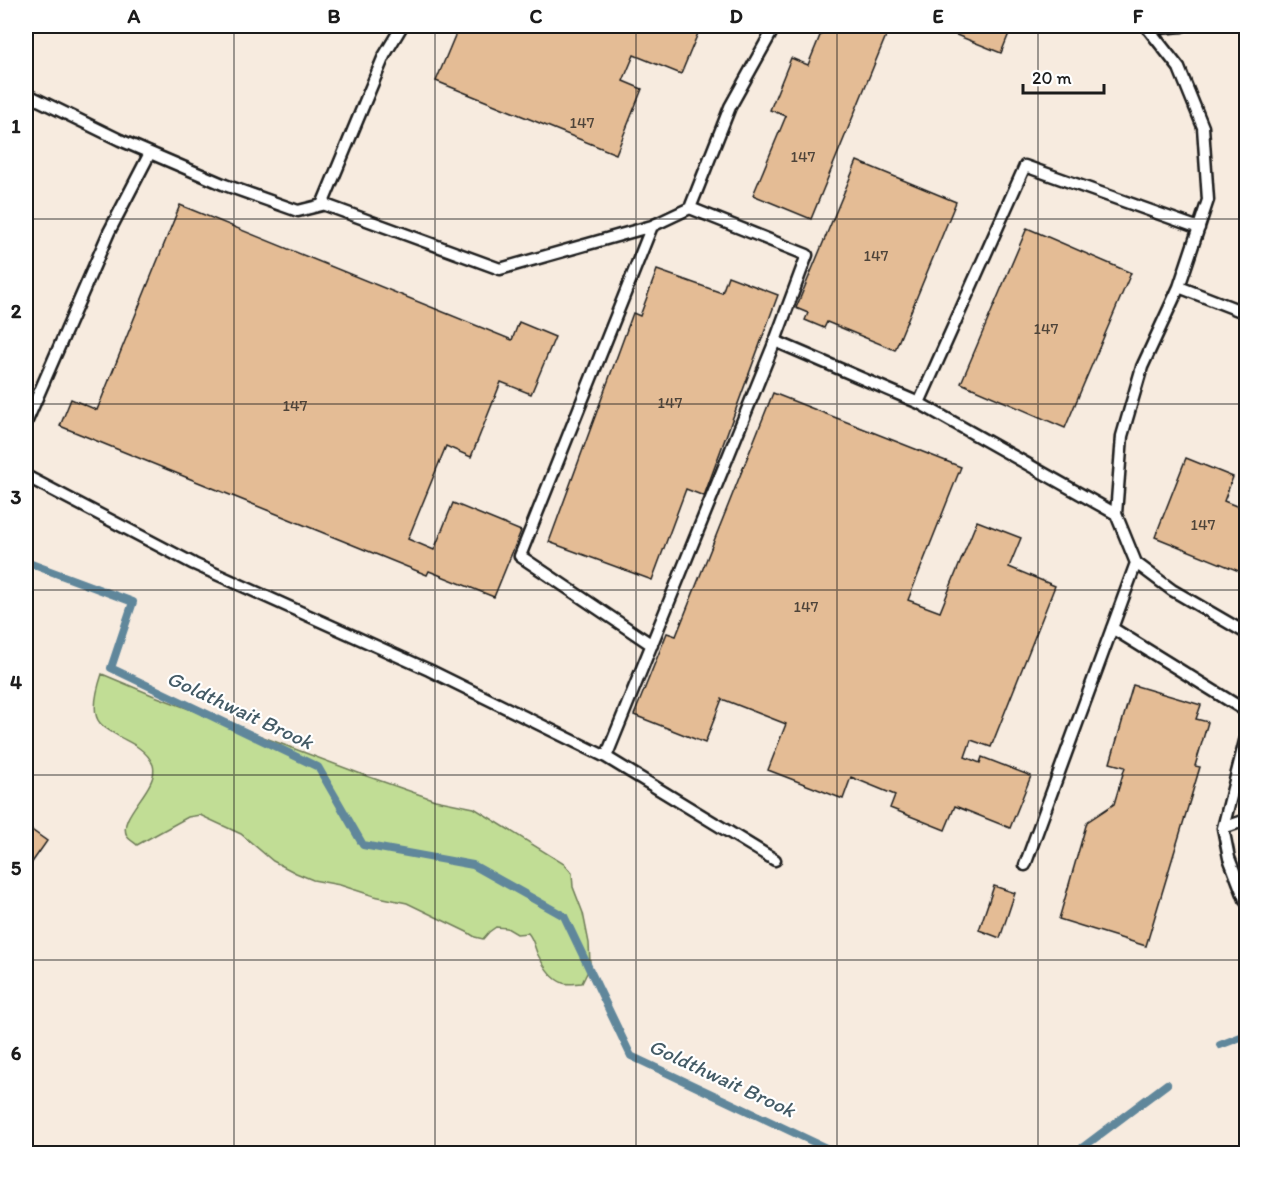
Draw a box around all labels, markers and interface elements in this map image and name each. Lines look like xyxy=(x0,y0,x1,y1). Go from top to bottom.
text: A xyxy=(127,4,141,28)
text: B xyxy=(328,4,341,28)
text: C xyxy=(530,4,543,28)
text: D xyxy=(729,4,743,28)
text: E xyxy=(932,4,944,28)
text: F xyxy=(1133,4,1144,28)
scale bar xyxy=(1023,57,1104,95)
text: 20 m xyxy=(1032,67,1072,89)
house number: 147 xyxy=(570,113,595,132)
text: 1 xyxy=(11,114,21,138)
house number: 147 xyxy=(791,147,816,166)
house number: 147 xyxy=(864,246,889,265)
text: 2 xyxy=(11,299,22,323)
house number: 147 xyxy=(1034,319,1059,338)
house number: 147 xyxy=(658,393,683,412)
house number: 147 xyxy=(283,396,308,415)
text: 3 xyxy=(11,485,22,509)
house number: 147 xyxy=(1191,515,1216,534)
house number: 147 xyxy=(794,597,819,616)
water label: Goldthwait Brook xyxy=(163,665,318,755)
text: 4 xyxy=(10,670,22,694)
text: 5 xyxy=(11,856,22,880)
water label: Goldthwait Brook xyxy=(645,1033,800,1123)
text: 6 xyxy=(11,1041,22,1065)

